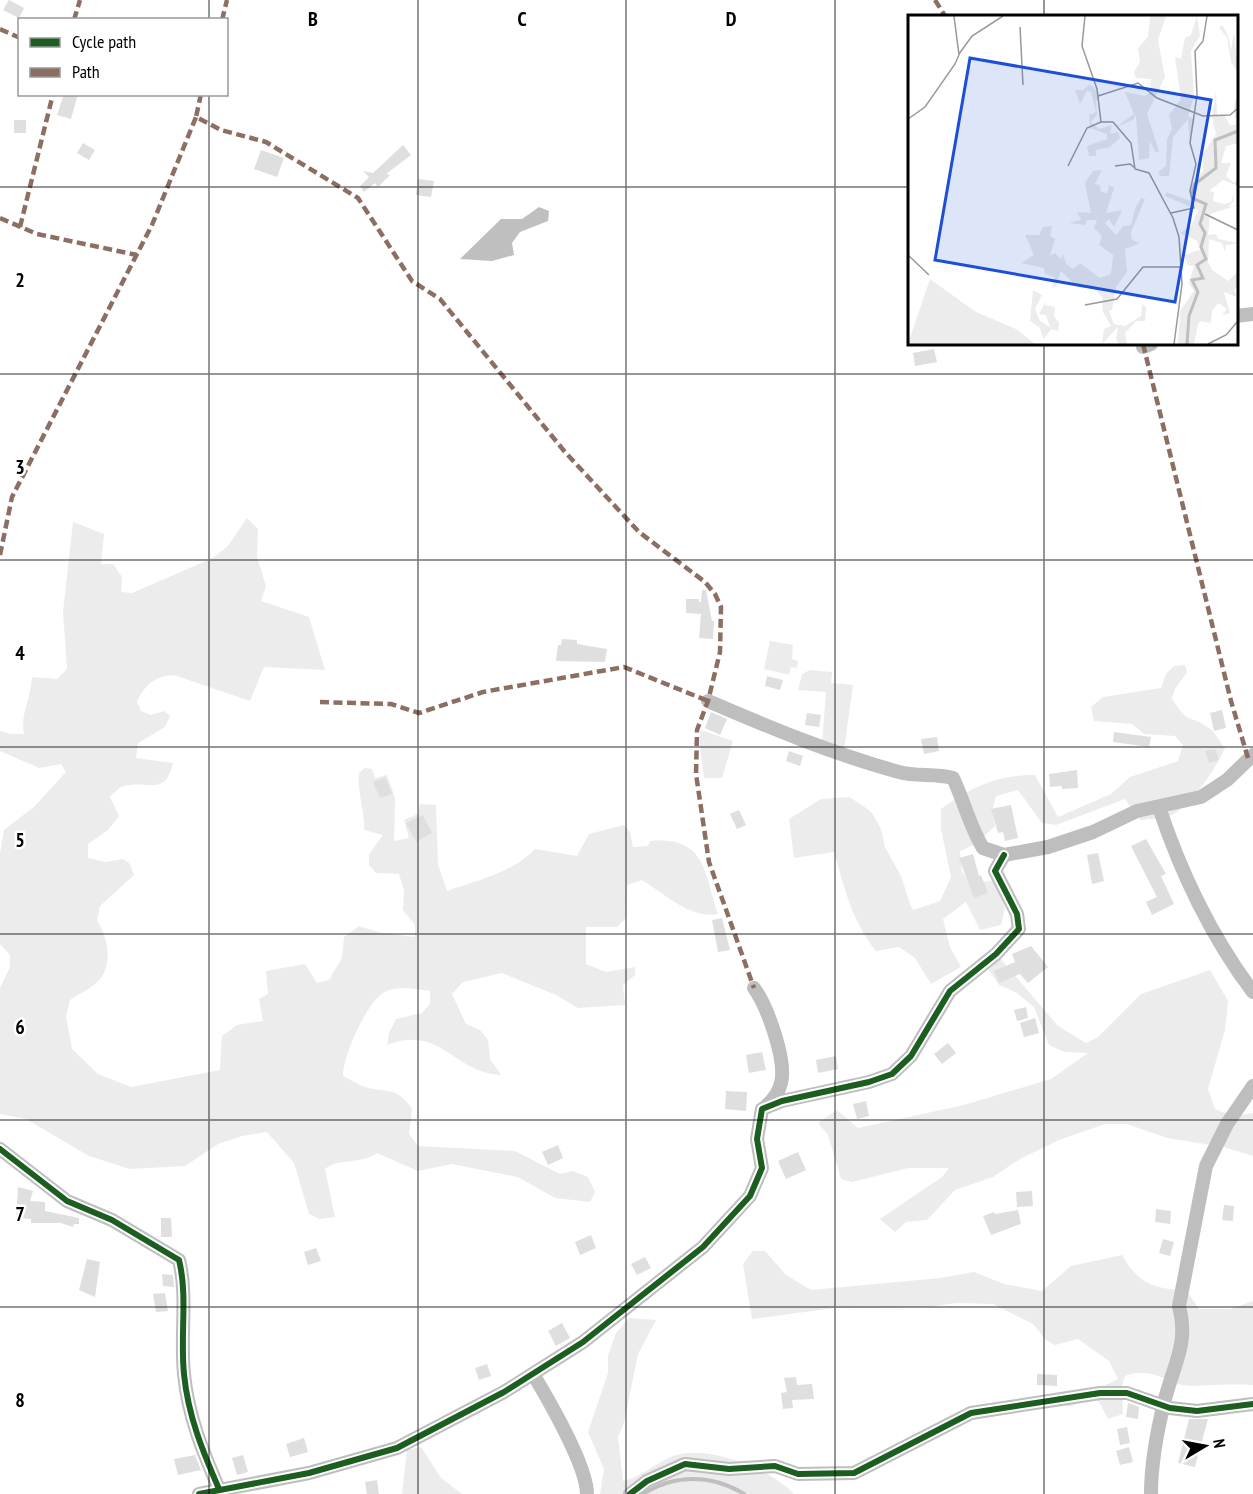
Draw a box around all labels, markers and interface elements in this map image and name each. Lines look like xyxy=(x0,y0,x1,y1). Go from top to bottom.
text: B xyxy=(308,6,318,32)
text: C xyxy=(517,6,527,32)
text: D xyxy=(726,6,737,32)
inset map xyxy=(908,15,1238,345)
legend xyxy=(18,18,228,96)
text: Cycle path xyxy=(72,30,136,53)
text: Path xyxy=(72,60,100,83)
text: 2 xyxy=(15,267,25,293)
text: 3 xyxy=(15,454,25,480)
text: 4 xyxy=(15,640,25,666)
text: 5 xyxy=(15,827,25,853)
text: 6 xyxy=(15,1014,25,1040)
text: 7 xyxy=(15,1201,25,1227)
text: 8 xyxy=(15,1387,25,1413)
north arrow xyxy=(1175,1416,1235,1476)
text: N xyxy=(1209,1437,1230,1449)

